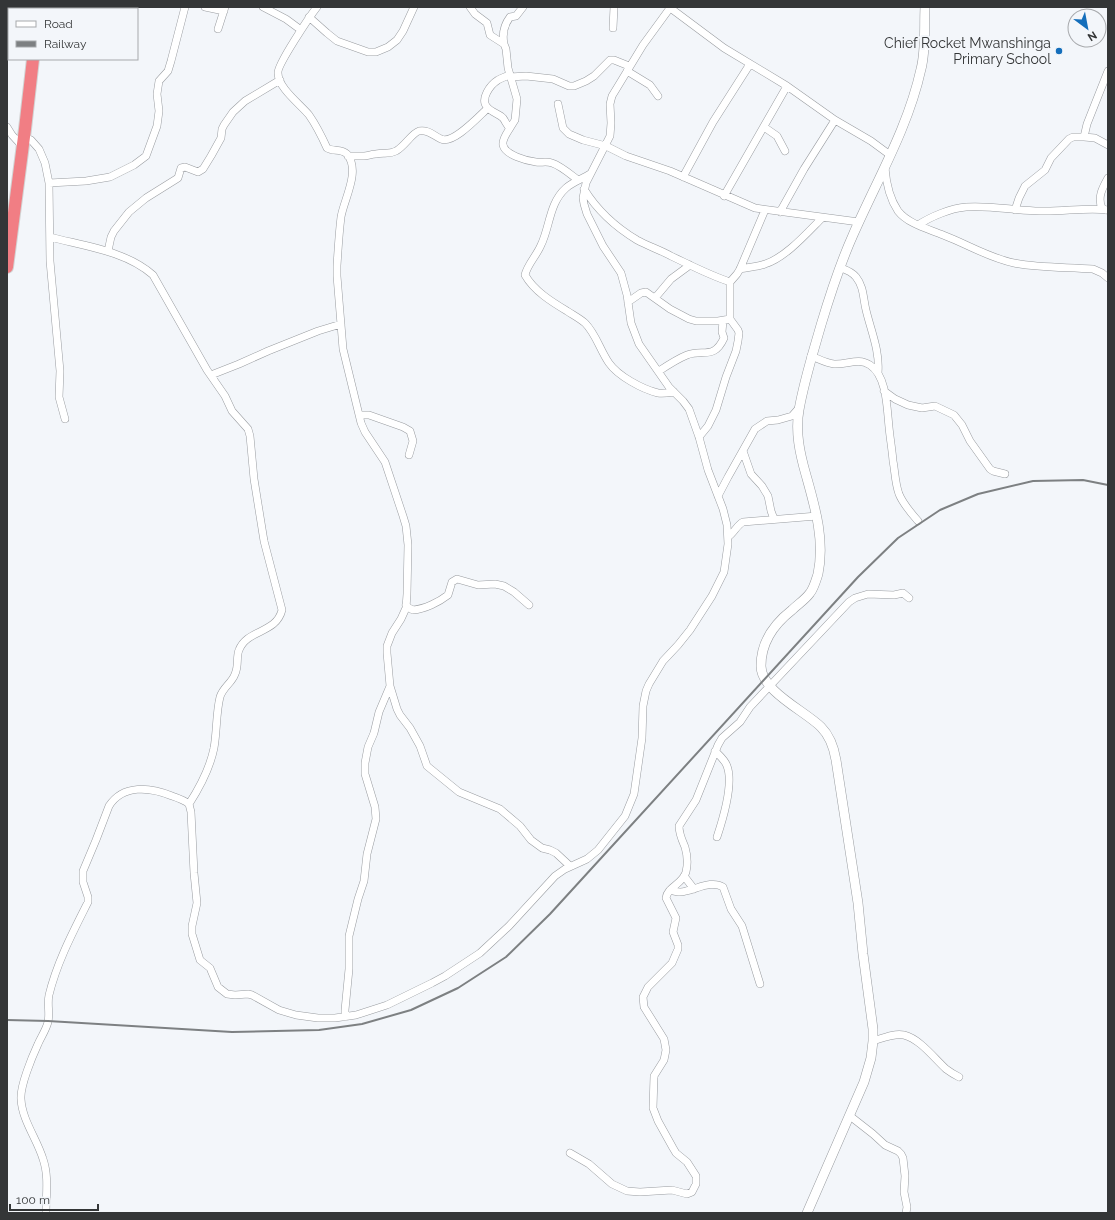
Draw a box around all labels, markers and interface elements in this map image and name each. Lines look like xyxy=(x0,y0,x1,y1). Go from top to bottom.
legend xyxy=(8,8,138,60)
north arrow xyxy=(1067,8,1107,48)
text: Road xyxy=(44,17,73,31)
text: N xyxy=(1085,28,1099,44)
place label: Chief Rocket Mwanshinga Primary School xyxy=(884,35,1051,67)
text: Railway xyxy=(44,37,87,51)
marker: Chief Rocket Mwanshinga Primary School xyxy=(1054,46,1064,56)
scale bar xyxy=(10,1186,98,1212)
text: 100 m xyxy=(16,1193,50,1207)

